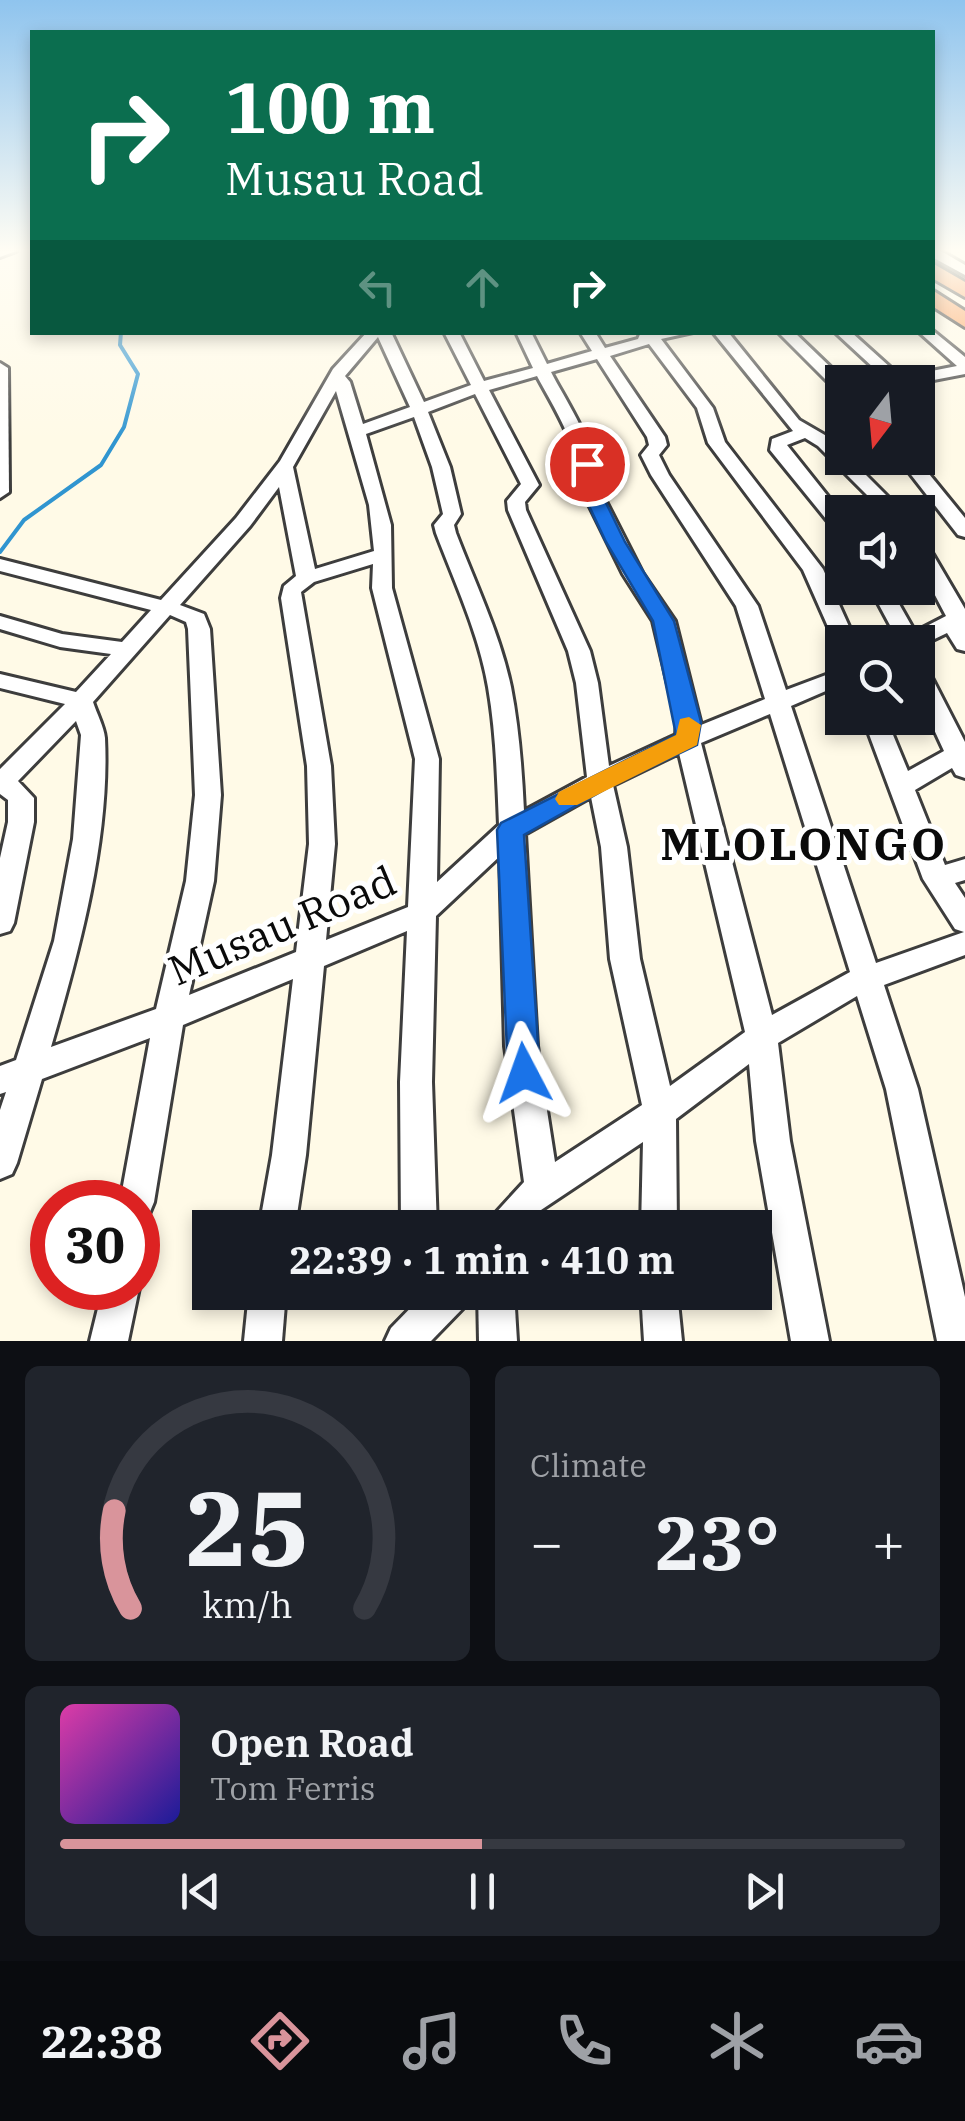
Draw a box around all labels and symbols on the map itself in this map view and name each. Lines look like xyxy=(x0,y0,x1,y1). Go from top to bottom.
north arrow xyxy=(825,365,935,475)
pin xyxy=(545,422,630,507)
district label: MLOLONGO xyxy=(660,814,948,872)
street label: Musau Road xyxy=(160,852,404,998)
position arrow xyxy=(472,1021,576,1125)
speed limit sign: 30 xyxy=(30,1180,160,1310)

